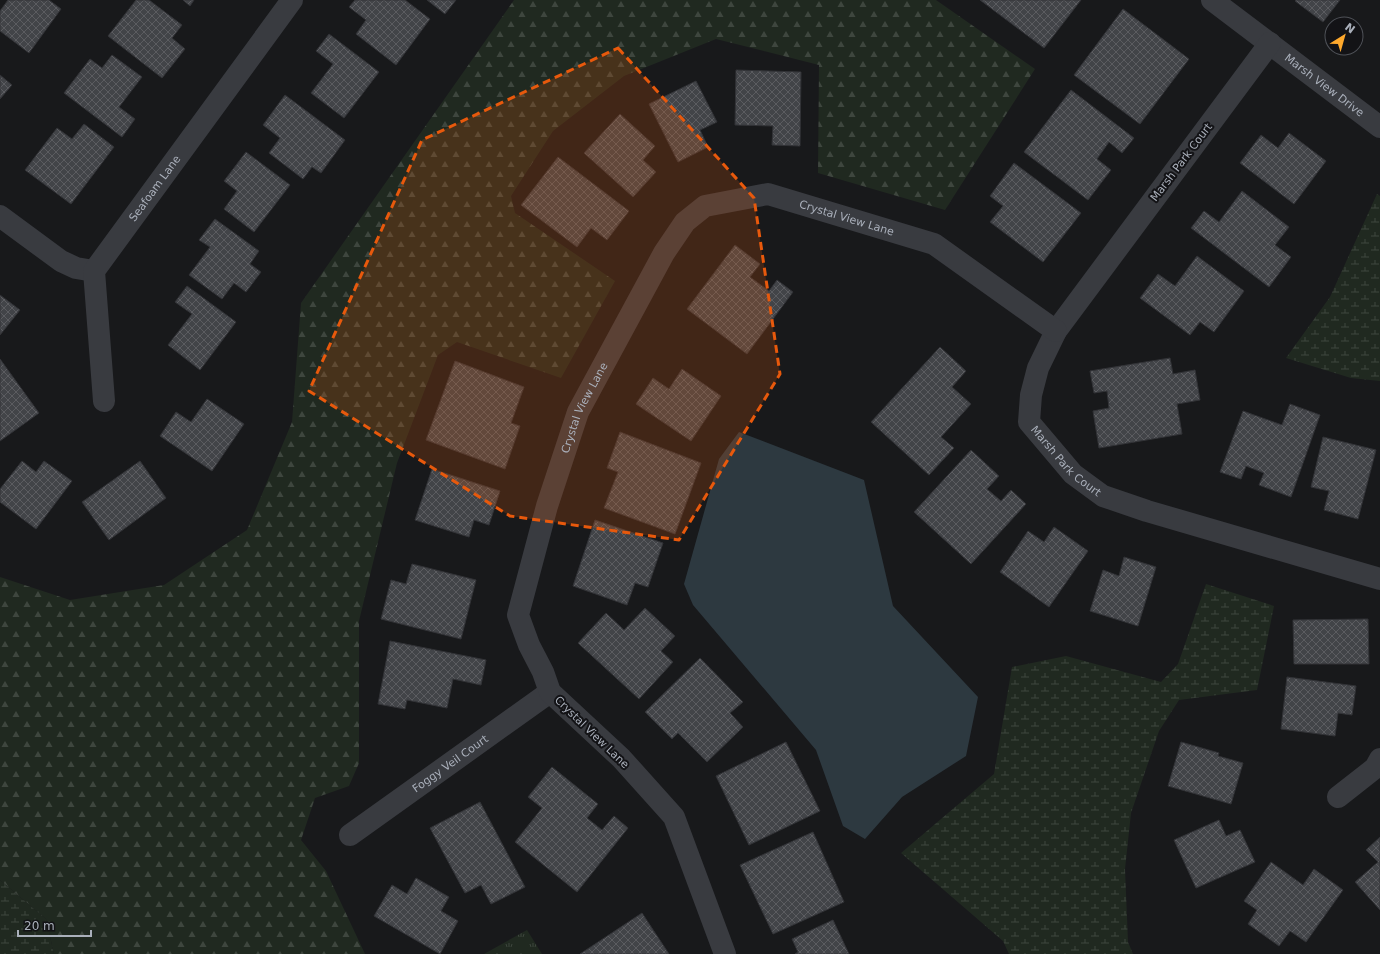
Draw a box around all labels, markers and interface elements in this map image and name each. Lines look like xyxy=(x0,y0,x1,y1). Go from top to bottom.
north arrow xyxy=(1324,16,1364,56)
text: N xyxy=(1342,20,1357,36)
street label: Marsh View Drive xyxy=(1282,51,1367,120)
street label: Marsh Park Court xyxy=(1148,120,1215,204)
street label: Seafoam Lane xyxy=(126,153,184,224)
street label: Crystal View Lane xyxy=(798,198,896,239)
street label: Crystal View Lane xyxy=(559,360,611,455)
street label: Marsh Park Court xyxy=(1028,423,1104,500)
street label: Crystal View Lane xyxy=(552,694,632,771)
street label: Foggy Veil Court xyxy=(410,732,491,795)
scale bar xyxy=(18,912,91,938)
text: 20 m xyxy=(24,919,55,933)

